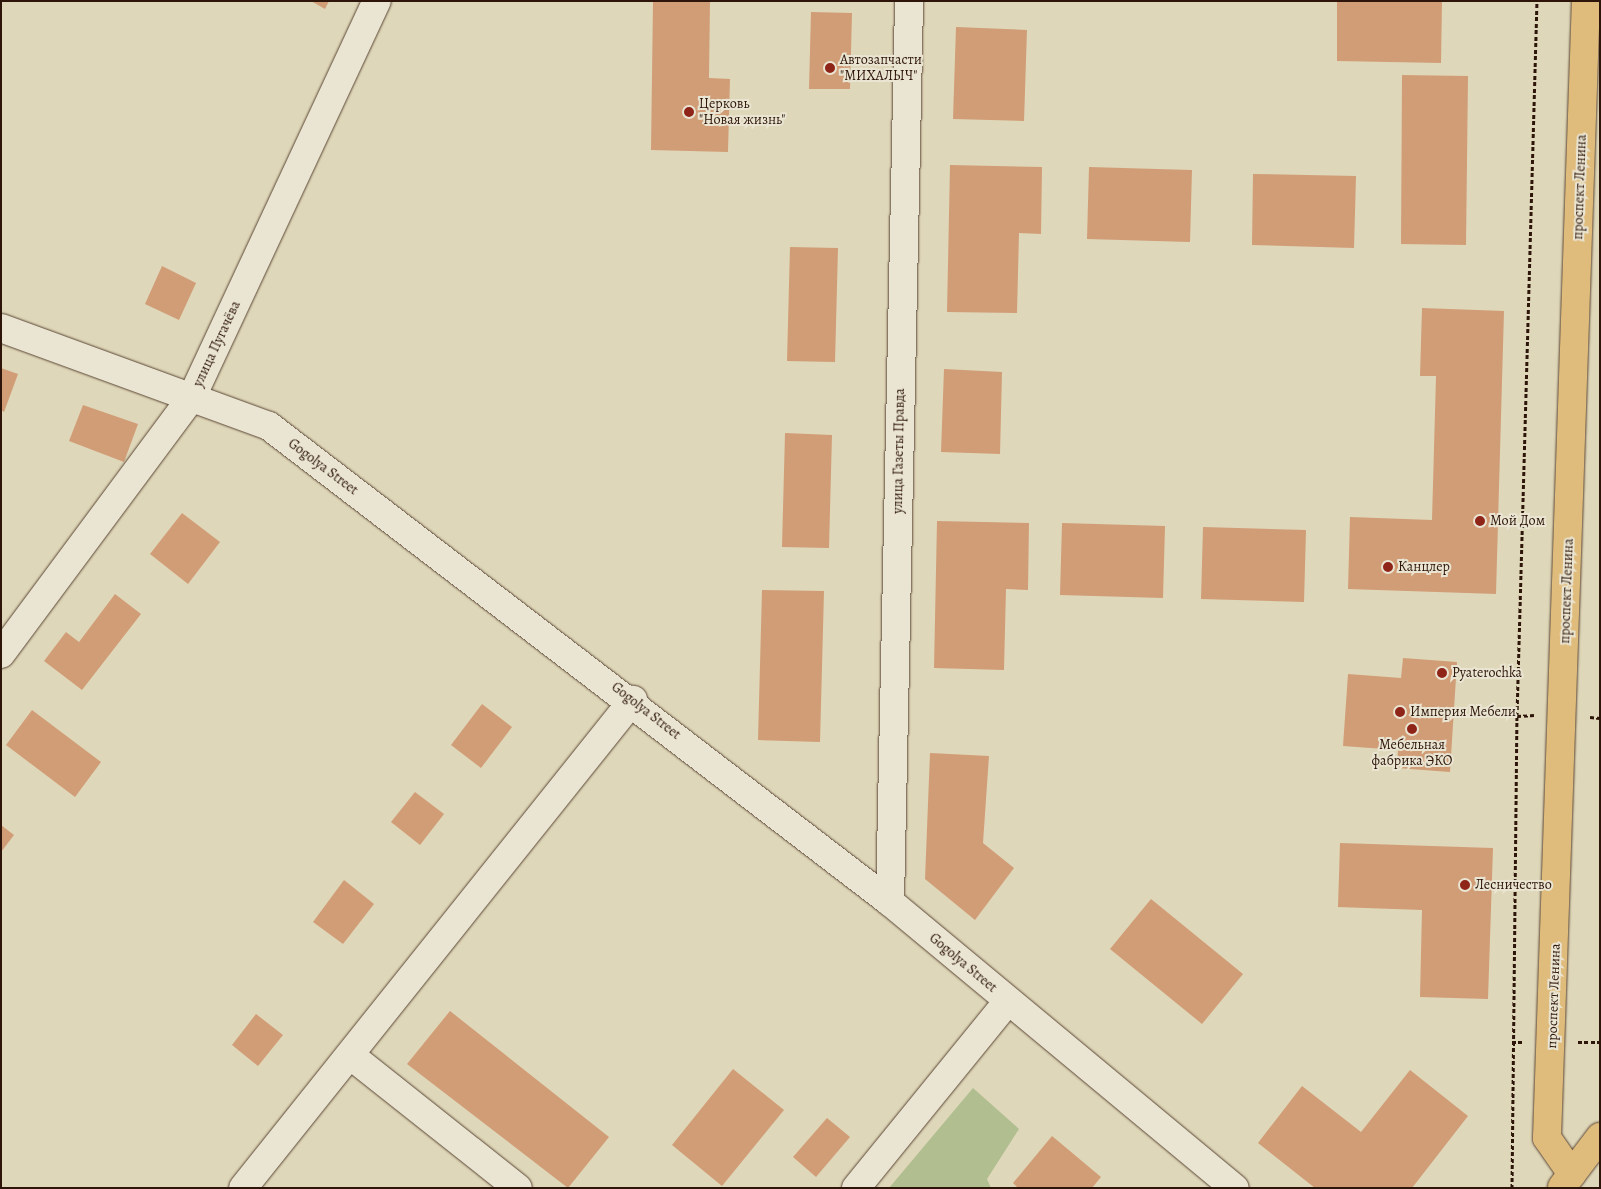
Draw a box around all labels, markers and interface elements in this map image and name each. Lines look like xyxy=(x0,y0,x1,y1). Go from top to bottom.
place label: Автозапчасти "МИХАЛЫЧ" xyxy=(840,52,922,84)
marker: Автозапчасти "МИХАЛЫЧ" xyxy=(824,62,836,74)
place label: Церковь "Новая жизнь" xyxy=(699,96,785,128)
marker: Церковь "Новая жизнь" xyxy=(683,106,695,118)
street label: проспект Ленина xyxy=(1570,134,1590,240)
street label: улица Пугачёва xyxy=(190,298,244,390)
street label: улица Газеты Правда xyxy=(890,388,908,514)
street label: Gogolya Street xyxy=(285,435,361,499)
place label: Мой Дом xyxy=(1490,513,1545,529)
marker: Мой Дом xyxy=(1474,515,1486,527)
street label: проспект Ленина xyxy=(1557,538,1577,644)
place label: Канцлер xyxy=(1398,559,1450,575)
marker: Канцлер xyxy=(1382,561,1394,573)
place label: Pyaterochka xyxy=(1452,665,1522,681)
marker: Pyaterochka xyxy=(1436,667,1448,679)
street label: Gogolya Street xyxy=(608,679,684,743)
place label: Империя Мебели xyxy=(1410,704,1516,720)
marker: Империя Мебели xyxy=(1394,706,1406,718)
marker: Мебельная фабрика ЭКО xyxy=(1406,723,1418,735)
place label: Мебельная фабрика ЭКО xyxy=(1371,737,1453,770)
place label: Лесничество xyxy=(1475,877,1552,893)
marker: Лесничество xyxy=(1459,879,1471,891)
street label: Gogolya Street xyxy=(926,930,1000,996)
street label: проспект Ленина xyxy=(1544,943,1564,1049)

